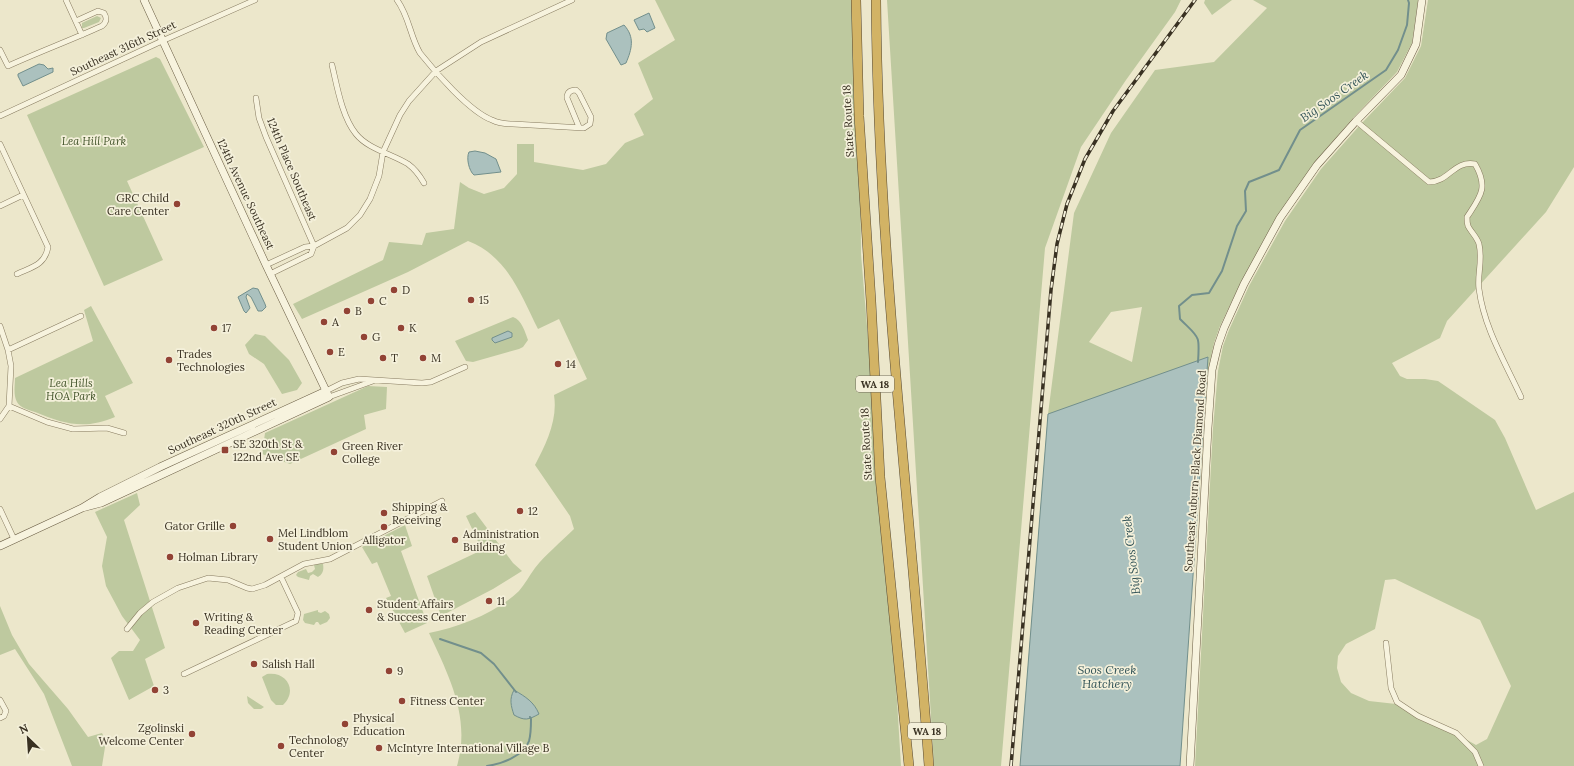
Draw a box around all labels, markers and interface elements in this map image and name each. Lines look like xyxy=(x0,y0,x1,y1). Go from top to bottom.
street label: Southeast 316th Street xyxy=(68,17,179,79)
water label: Big Soos Creek xyxy=(1297,67,1371,125)
street label: State Route 18 xyxy=(839,85,857,157)
street label: 124th Place Southeast xyxy=(264,115,320,223)
park label: Lea Hill Park xyxy=(62,134,127,148)
street label: 124th Avenue Southeast xyxy=(214,136,278,252)
place label: GRC Child Care Center xyxy=(107,191,169,218)
marker: GRC Child Care Center xyxy=(172,199,182,209)
place label: D xyxy=(402,283,410,297)
marker: D xyxy=(389,285,399,295)
place label: 15 xyxy=(479,293,489,307)
place label: C xyxy=(379,294,387,308)
marker: 15 xyxy=(466,295,476,305)
marker: C xyxy=(366,296,376,306)
place label: B xyxy=(355,304,362,318)
marker: B xyxy=(342,306,352,316)
place label: A xyxy=(331,315,340,329)
marker: A xyxy=(319,317,329,327)
place label: 17 xyxy=(222,321,231,335)
place label: K xyxy=(409,321,417,335)
marker: 17 xyxy=(209,323,219,333)
marker: K xyxy=(396,323,406,333)
place label: G xyxy=(372,330,381,344)
marker: G xyxy=(359,332,369,342)
place label: E xyxy=(338,345,345,359)
place label: Trades Technologies xyxy=(177,347,245,374)
marker: E xyxy=(325,347,335,357)
place label: T xyxy=(391,351,398,365)
place label: M xyxy=(431,351,441,365)
marker: T xyxy=(378,353,388,363)
marker: M xyxy=(418,353,428,363)
marker: Trades Technologies xyxy=(164,355,174,365)
place label: 14 xyxy=(566,357,576,371)
marker: 14 xyxy=(553,359,563,369)
street label: Southeast Auburn-Black Diamond Road xyxy=(1181,369,1209,572)
park label: Lea Hills HOA Park xyxy=(46,376,96,403)
road number: WA 18 xyxy=(856,376,894,392)
street label: Southeast 320th Street xyxy=(166,394,279,457)
street label: State Route 18 xyxy=(857,408,875,480)
place label: SE 320th St & 122nd Ave SE xyxy=(233,437,303,464)
place label: Green River College xyxy=(342,439,403,466)
marker: SE 320th St & 122nd Ave SE xyxy=(220,445,230,455)
marker: Green River College xyxy=(329,447,339,457)
place label: Shipping & Receiving xyxy=(392,500,448,527)
place label: 12 xyxy=(528,504,538,518)
marker: 12 xyxy=(515,506,525,516)
marker: Shipping & Receiving xyxy=(379,508,389,518)
water label: Big Soos Creek xyxy=(1119,515,1143,595)
place label: Gator Grille xyxy=(165,519,225,533)
marker: Gator Grille xyxy=(228,521,238,531)
marker: Alligator xyxy=(379,522,389,532)
place label: Mel Lindblom Student Union xyxy=(278,526,353,553)
place label: Administration Building xyxy=(462,527,540,554)
place label: Alligator xyxy=(361,533,406,547)
marker: Mel Lindblom Student Union xyxy=(265,534,275,544)
marker: Administration Building xyxy=(450,535,460,545)
place label: Holman Library xyxy=(178,550,258,564)
marker: Holman Library xyxy=(165,552,175,562)
place label: 11 xyxy=(497,594,505,608)
marker: 11 xyxy=(484,596,494,606)
place label: Student Affairs & Success Center xyxy=(377,597,466,624)
marker: Student Affairs & Success Center xyxy=(364,605,374,615)
place label: Writing & Reading Center xyxy=(204,610,283,637)
marker: Writing & Reading Center xyxy=(191,618,201,628)
place label: Salish Hall xyxy=(262,657,315,671)
marker: Salish Hall xyxy=(249,659,259,669)
water label: Soos Creek Hatchery xyxy=(1078,662,1136,691)
place label: 9 xyxy=(397,664,403,678)
marker: 9 xyxy=(384,666,394,676)
place label: 3 xyxy=(163,683,169,697)
marker: 3 xyxy=(150,685,160,695)
place label: Fitness Center xyxy=(410,694,485,708)
marker: Fitness Center xyxy=(397,696,407,706)
place label: Physical Education xyxy=(353,711,405,738)
north arrow xyxy=(8,718,48,758)
marker: Physical Education xyxy=(340,719,350,729)
text: N xyxy=(17,721,31,737)
place label: Zgolinski Welcome Center xyxy=(98,721,184,748)
road number: WA 18 xyxy=(908,723,946,739)
marker: Zgolinski Welcome Center xyxy=(187,729,197,739)
place label: Technology Center xyxy=(289,733,349,760)
marker: Technology Center xyxy=(276,741,286,751)
place label: McIntyre International Village B xyxy=(387,741,550,755)
marker: McIntyre International Village B xyxy=(374,743,384,753)

